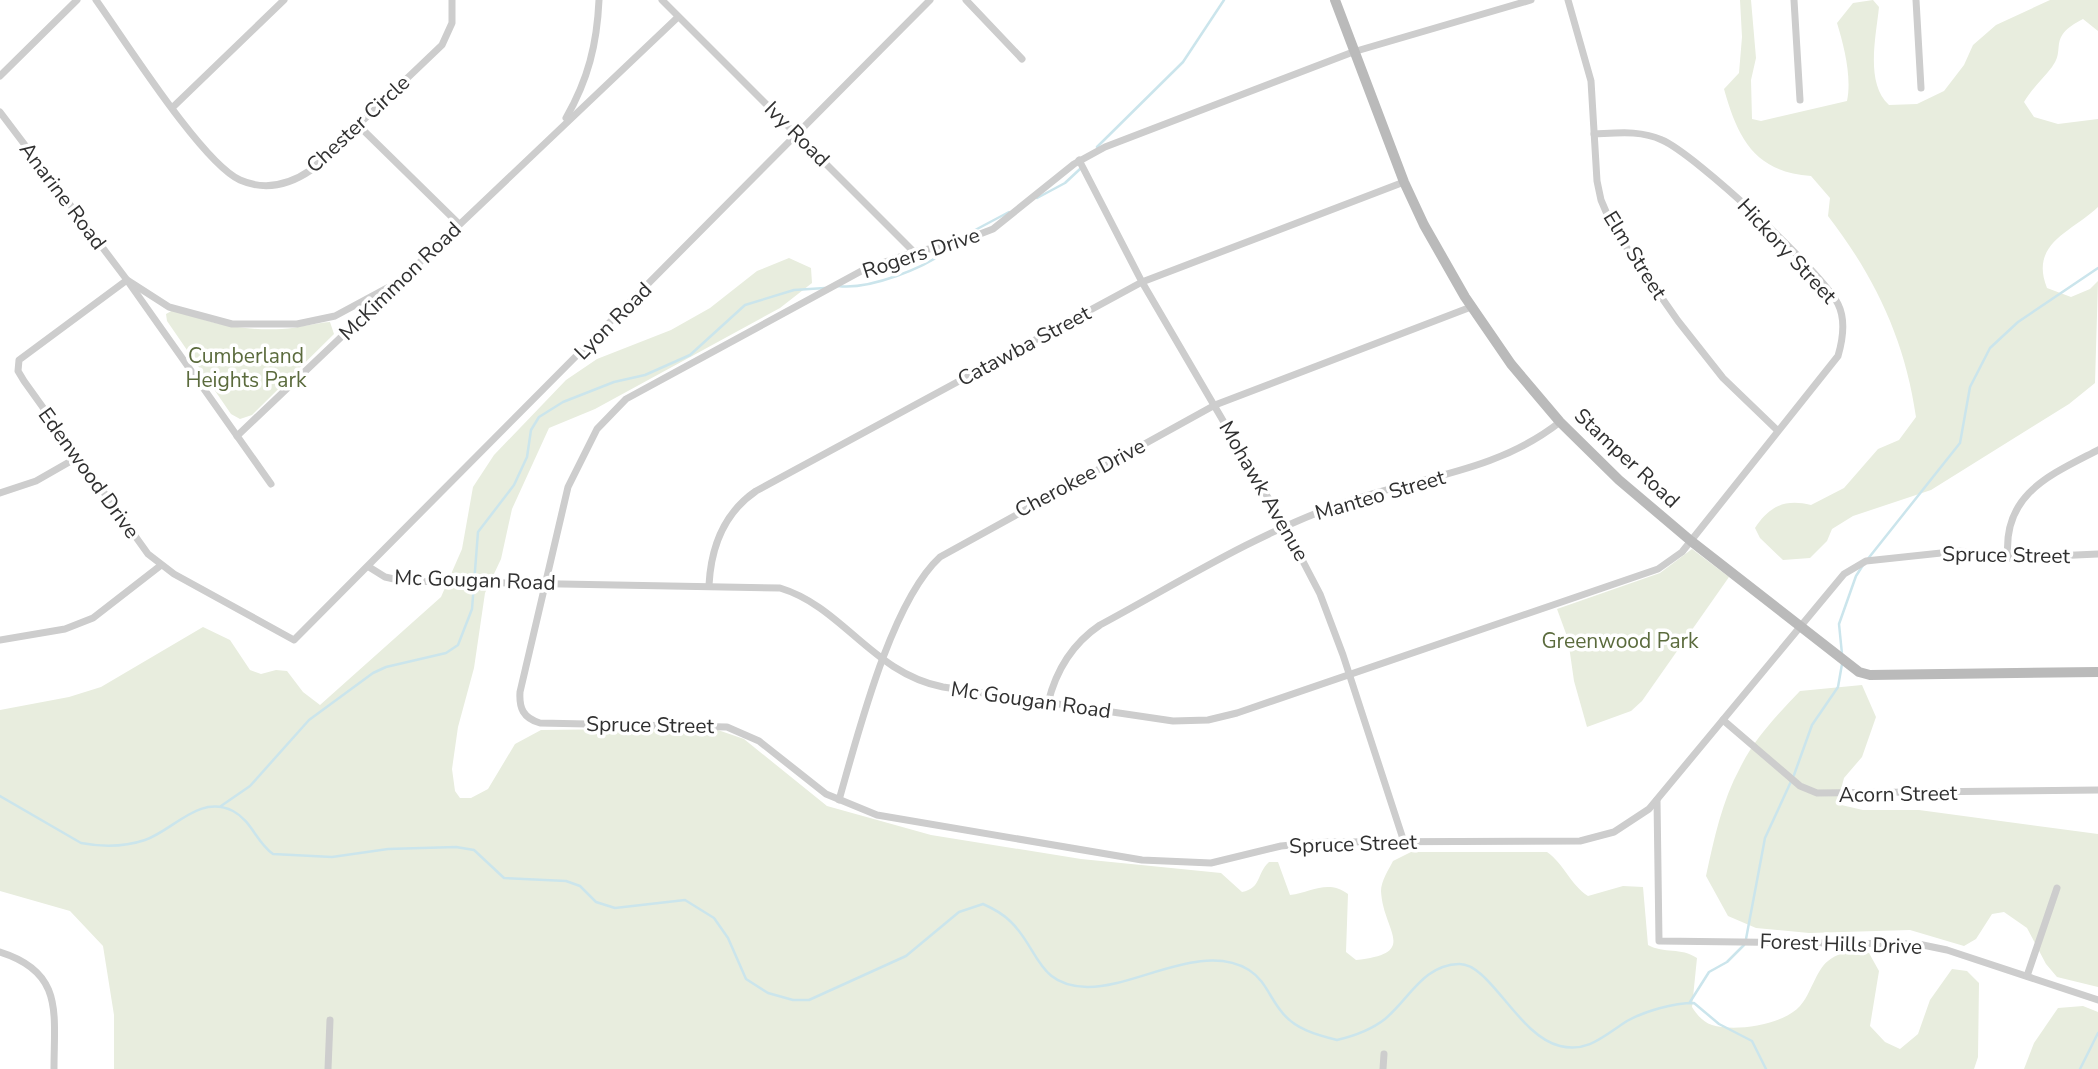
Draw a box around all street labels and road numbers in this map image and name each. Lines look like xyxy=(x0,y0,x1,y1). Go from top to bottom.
street label: Chester Circle xyxy=(300,69,416,179)
street label: Ivy Road xyxy=(758,95,836,173)
street label: Anarine Road xyxy=(13,136,113,256)
street label: Hickory Street xyxy=(1731,192,1843,310)
street label: Elm Street xyxy=(1597,206,1673,305)
street label: McKimmon Road xyxy=(333,216,467,346)
street label: Rogers Drive xyxy=(859,221,983,285)
street label: Lyon Road xyxy=(568,276,658,366)
street label: Catawba Street xyxy=(953,299,1096,393)
street label: Edenwood Drive xyxy=(32,402,146,544)
street label: Stamper Road xyxy=(1568,402,1686,514)
street label: Mohawk Avenue xyxy=(1212,416,1316,566)
street label: Cherokee Drive xyxy=(1010,432,1150,524)
street label: Manteo Street xyxy=(1312,463,1449,527)
street label: Spruce Street xyxy=(1942,540,2071,570)
street label: Mc Gougan Road xyxy=(394,563,556,597)
street label: Mc Gougan Road xyxy=(949,675,1113,725)
street label: Spruce Street xyxy=(586,710,715,740)
street label: Acorn Street xyxy=(1838,779,1958,809)
street label: Spruce Street xyxy=(1289,828,1418,860)
street label: Forest Hills Drive xyxy=(1759,927,1923,961)

